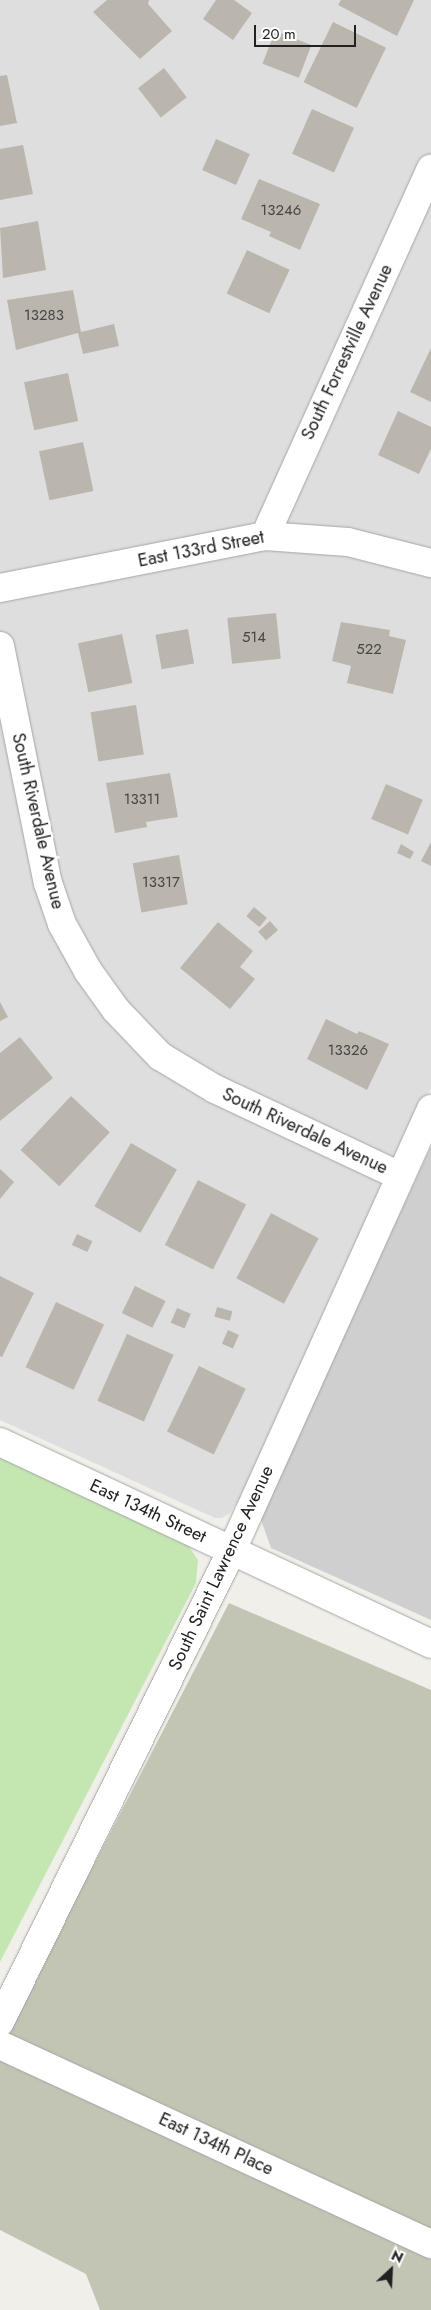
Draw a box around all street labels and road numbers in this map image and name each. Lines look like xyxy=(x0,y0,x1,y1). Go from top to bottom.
street label: South Forrestville Avenue xyxy=(297,261,397,443)
street label: East 133rd Street xyxy=(136,526,266,572)
street label: South Riverdale Avenue xyxy=(7,731,69,911)
street label: South Riverdale Avenue xyxy=(219,1083,391,1179)
street label: South Saint Lawrence Avenue xyxy=(164,1462,278,1674)
street label: East 134th Street xyxy=(86,1475,210,1547)
street label: East 134th Place xyxy=(155,2108,277,2180)

